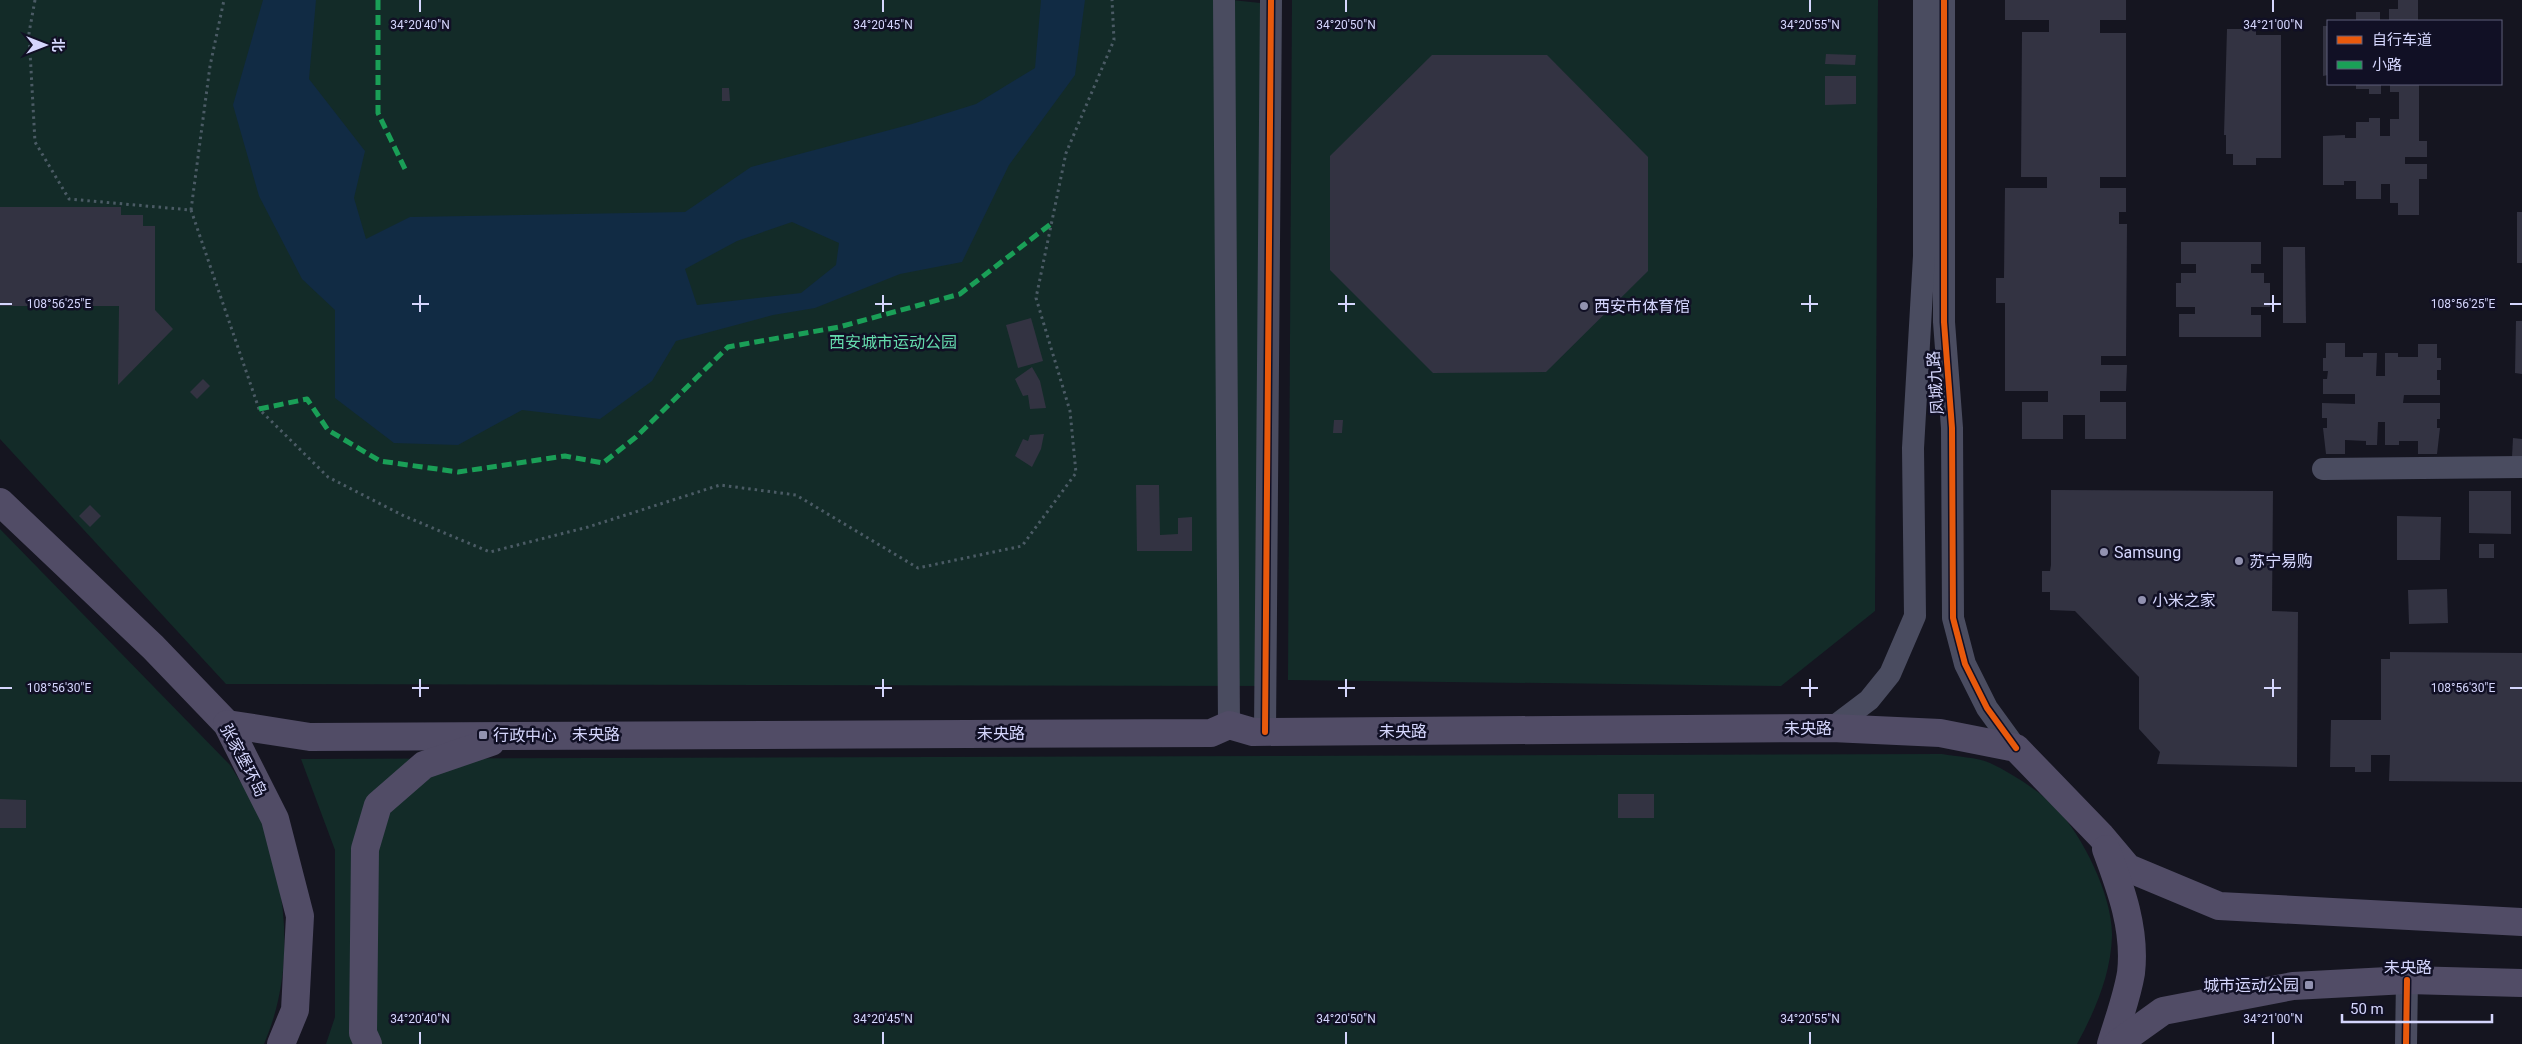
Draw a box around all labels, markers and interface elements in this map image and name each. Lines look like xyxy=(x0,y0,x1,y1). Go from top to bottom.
text: 34°20'40"N xyxy=(390,18,450,32)
text: 34°20'45"N xyxy=(853,18,913,32)
text: 34°20'50"N xyxy=(1316,18,1376,32)
text: 34°20'55"N xyxy=(1780,18,1840,32)
text: 34°21'00"N xyxy=(2243,18,2303,32)
north arrow xyxy=(20,20,70,70)
legend xyxy=(2327,20,2502,85)
text: 自行车道 xyxy=(2372,31,2432,49)
text: 北 xyxy=(50,38,66,52)
text: 小路 xyxy=(2372,56,2402,74)
text: 108°56'25"E xyxy=(27,297,91,311)
place label: 西安市体育馆 xyxy=(1594,297,1690,316)
text: 108°56'25"E xyxy=(2431,297,2495,311)
marker: 西安市体育馆 xyxy=(1578,300,1590,312)
park label: 西安城市运动公园 xyxy=(829,333,957,352)
street label: 凤城九路 xyxy=(1924,350,1947,416)
place label: Samsung xyxy=(2114,543,2181,562)
marker: Samsung xyxy=(2098,546,2110,558)
place label: 苏宁易购 xyxy=(2249,552,2313,571)
marker: 苏宁易购 xyxy=(2233,555,2245,567)
place label: 小米之家 xyxy=(2152,591,2216,610)
marker: 小米之家 xyxy=(2136,594,2148,606)
text: 108°56'30"E xyxy=(27,681,91,695)
text: 108°56'30"E xyxy=(2431,681,2495,695)
street label: 未央路 xyxy=(1784,719,1832,738)
street label: 张家堡环岛 xyxy=(216,720,271,800)
street label: 未央路 xyxy=(1379,722,1427,741)
street label: 未央路 xyxy=(977,724,1025,743)
street label: 未央路 xyxy=(572,725,620,744)
place label: 行政中心 xyxy=(493,726,557,745)
marker: 行政中心 xyxy=(477,729,489,741)
street label: 未央路 xyxy=(2384,958,2432,977)
place label: 城市运动公园 xyxy=(2203,976,2299,995)
marker: 城市运动公园 xyxy=(2303,979,2315,991)
scale bar xyxy=(2342,992,2492,1024)
text: 50 m xyxy=(2350,1000,2384,1018)
text: 34°20'40"N xyxy=(390,1012,450,1026)
text: 34°20'45"N xyxy=(853,1012,913,1026)
text: 34°20'50"N xyxy=(1316,1012,1376,1026)
text: 34°20'55"N xyxy=(1780,1012,1840,1026)
text: 34°21'00"N xyxy=(2243,1012,2303,1026)

